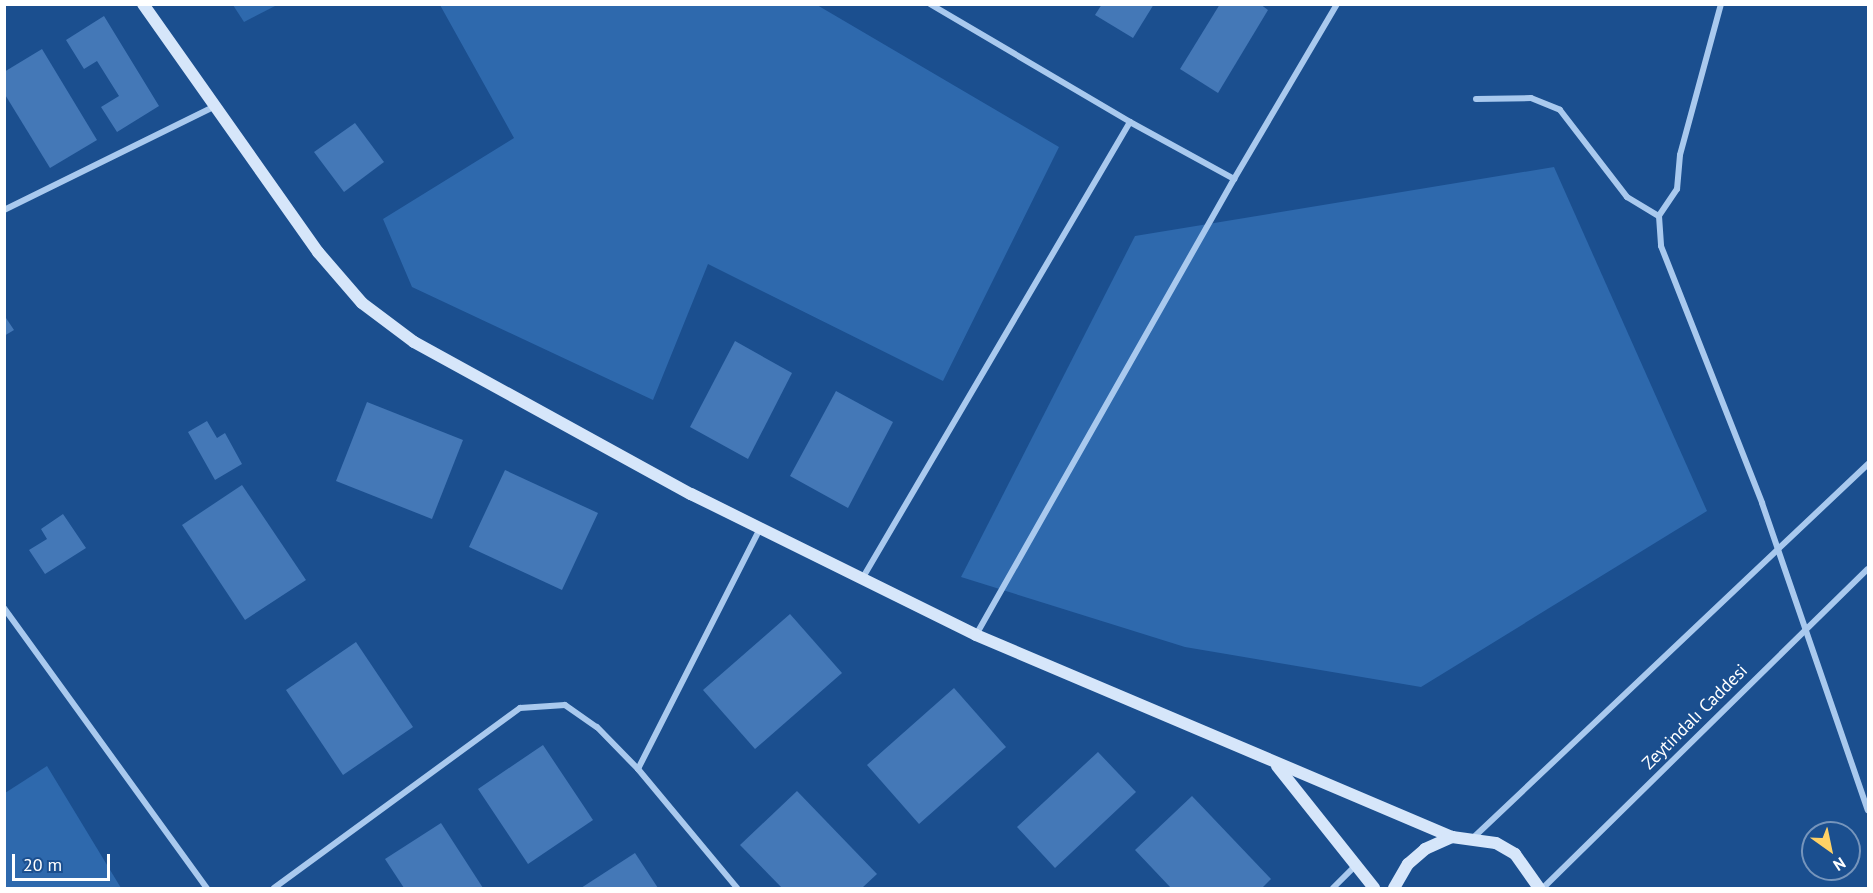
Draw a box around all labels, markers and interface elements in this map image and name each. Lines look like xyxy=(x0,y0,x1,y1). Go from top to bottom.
street label: Zeytindalı Caddesi xyxy=(1638,660,1752,774)
north arrow xyxy=(1801,821,1861,881)
scale bar xyxy=(15,842,112,880)
text: 20 m xyxy=(23,853,62,876)
text: N xyxy=(1830,853,1850,876)

